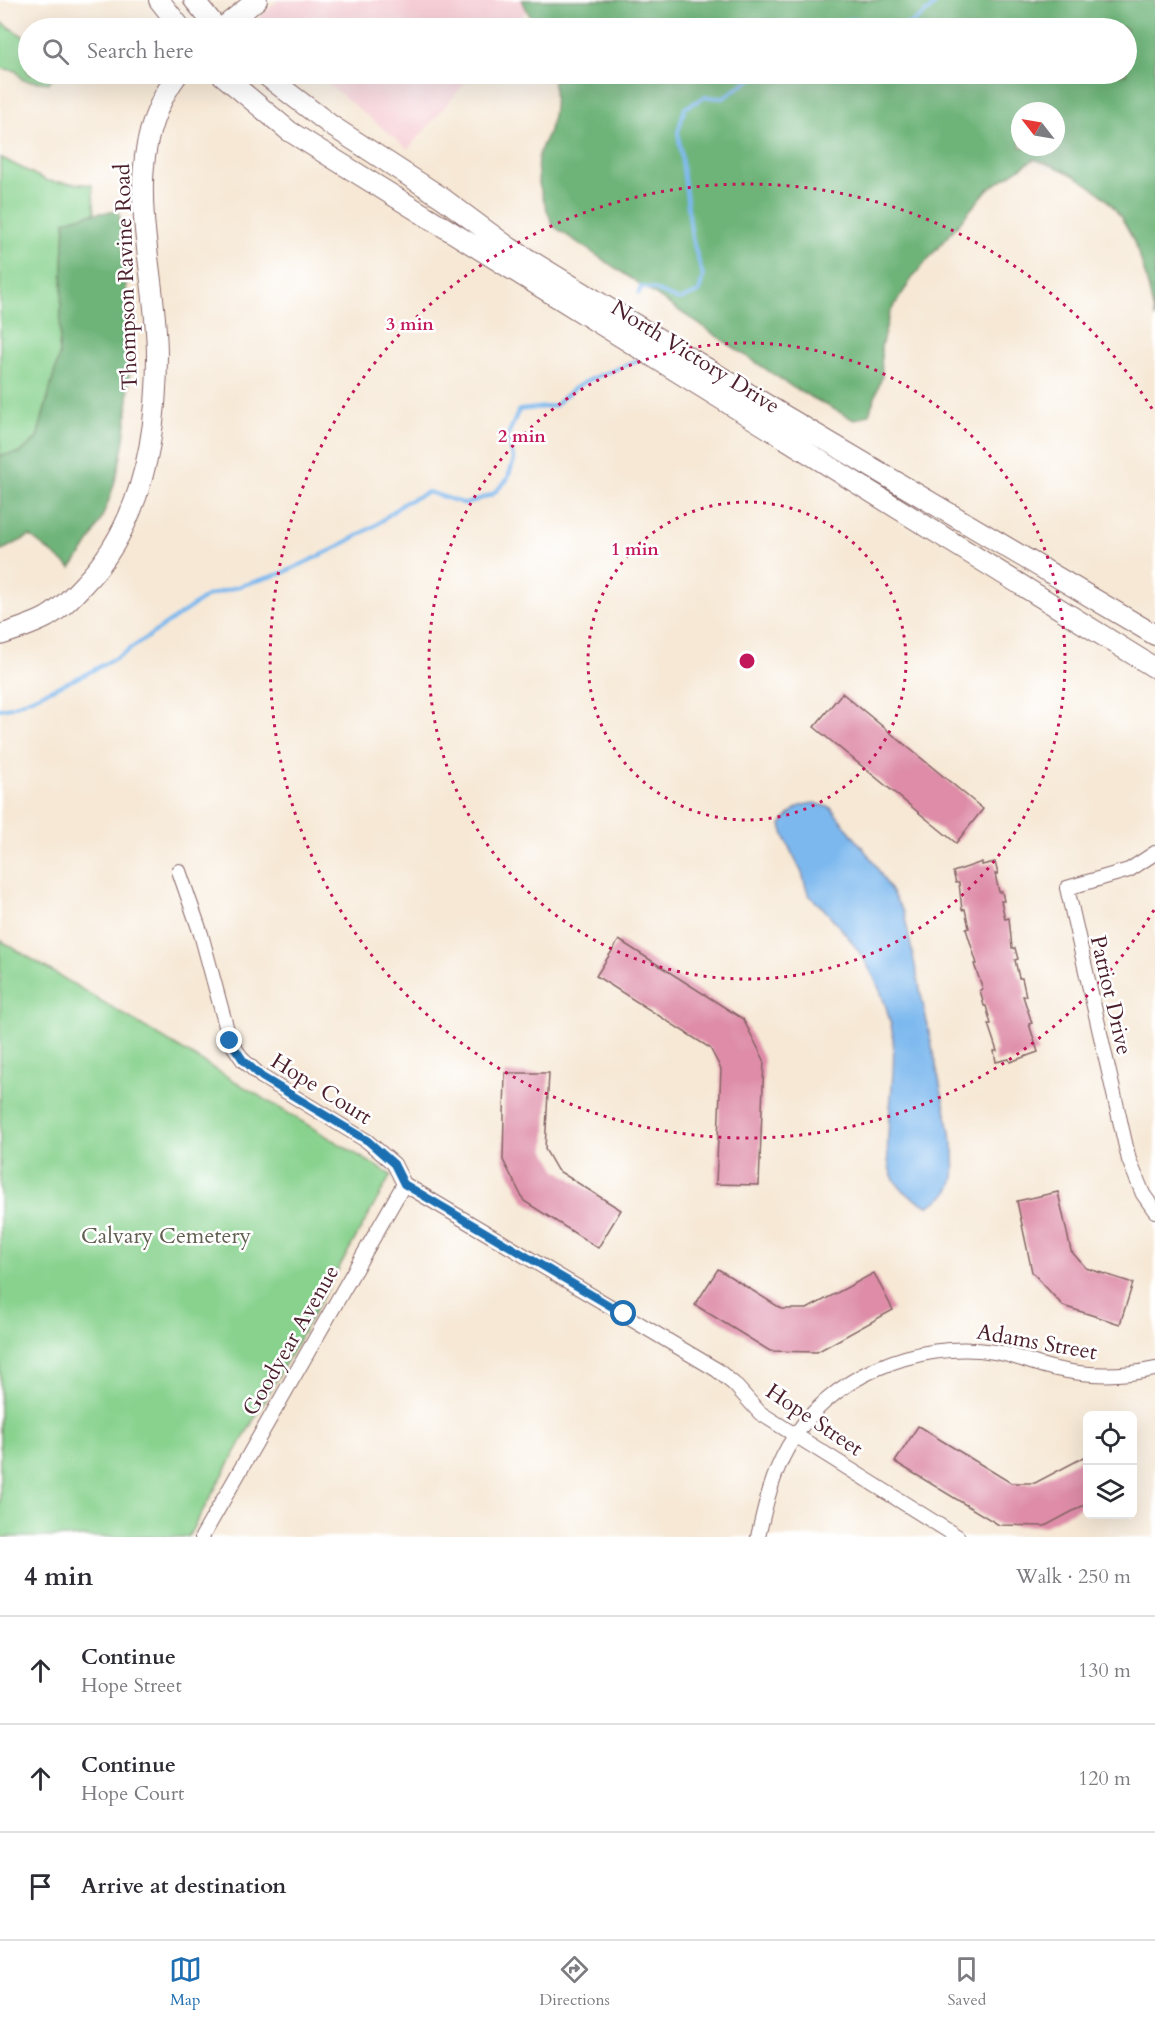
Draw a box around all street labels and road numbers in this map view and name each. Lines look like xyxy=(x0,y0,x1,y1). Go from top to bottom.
street label: Thompson Ravine Road xyxy=(107,163,145,391)
street label: North Victory Drive xyxy=(605,293,786,421)
street label: Patriot Drive xyxy=(1083,933,1139,1058)
street label: Hope Court xyxy=(265,1046,378,1132)
street label: Goodyear Avenue xyxy=(236,1260,346,1421)
street label: Adams Street xyxy=(974,1317,1099,1367)
street label: Hope Street xyxy=(760,1376,869,1463)

